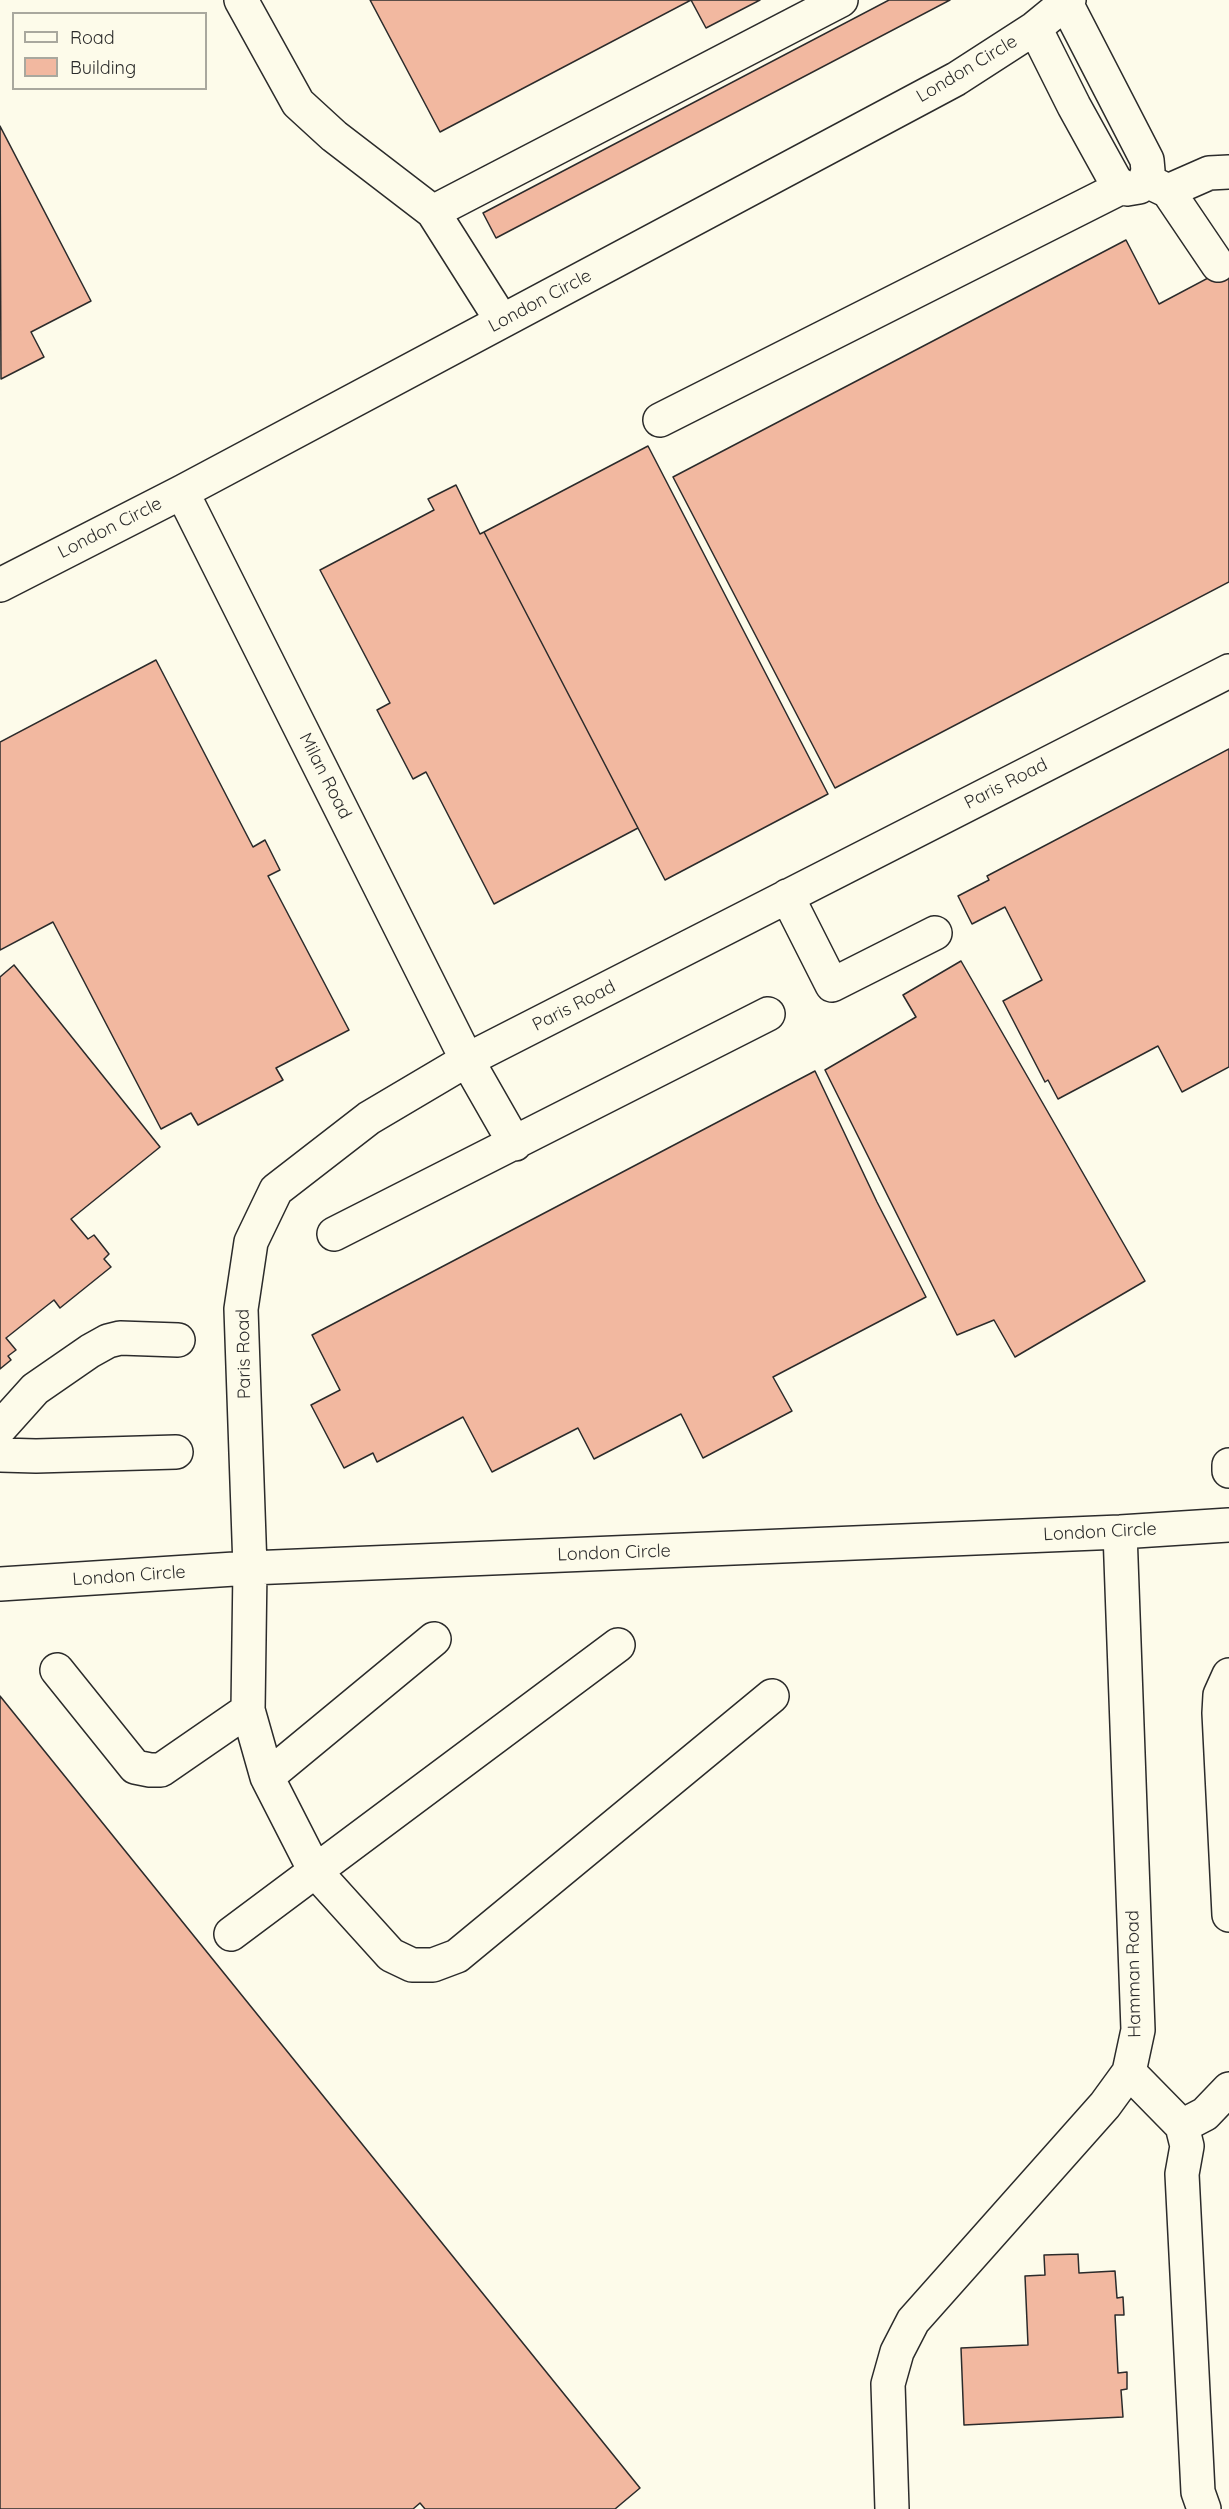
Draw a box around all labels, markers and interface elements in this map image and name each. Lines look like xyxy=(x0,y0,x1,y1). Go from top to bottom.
legend xyxy=(12,12,207,90)
text: Road xyxy=(70,26,115,49)
street label: London Circle xyxy=(913,31,1021,107)
text: Building xyxy=(70,56,136,79)
street label: London Circle xyxy=(485,265,595,337)
street label: London Circle xyxy=(55,493,165,563)
street label: Milan Road xyxy=(294,729,356,823)
street label: Paris Road xyxy=(961,754,1051,814)
street label: Paris Road xyxy=(529,976,619,1036)
street label: Paris Road xyxy=(232,1309,256,1399)
street label: London Circle xyxy=(1043,1518,1157,1546)
street label: London Circle xyxy=(557,1540,671,1566)
street label: London Circle xyxy=(72,1561,186,1591)
street label: Hamman Road xyxy=(1122,1910,1146,2038)

